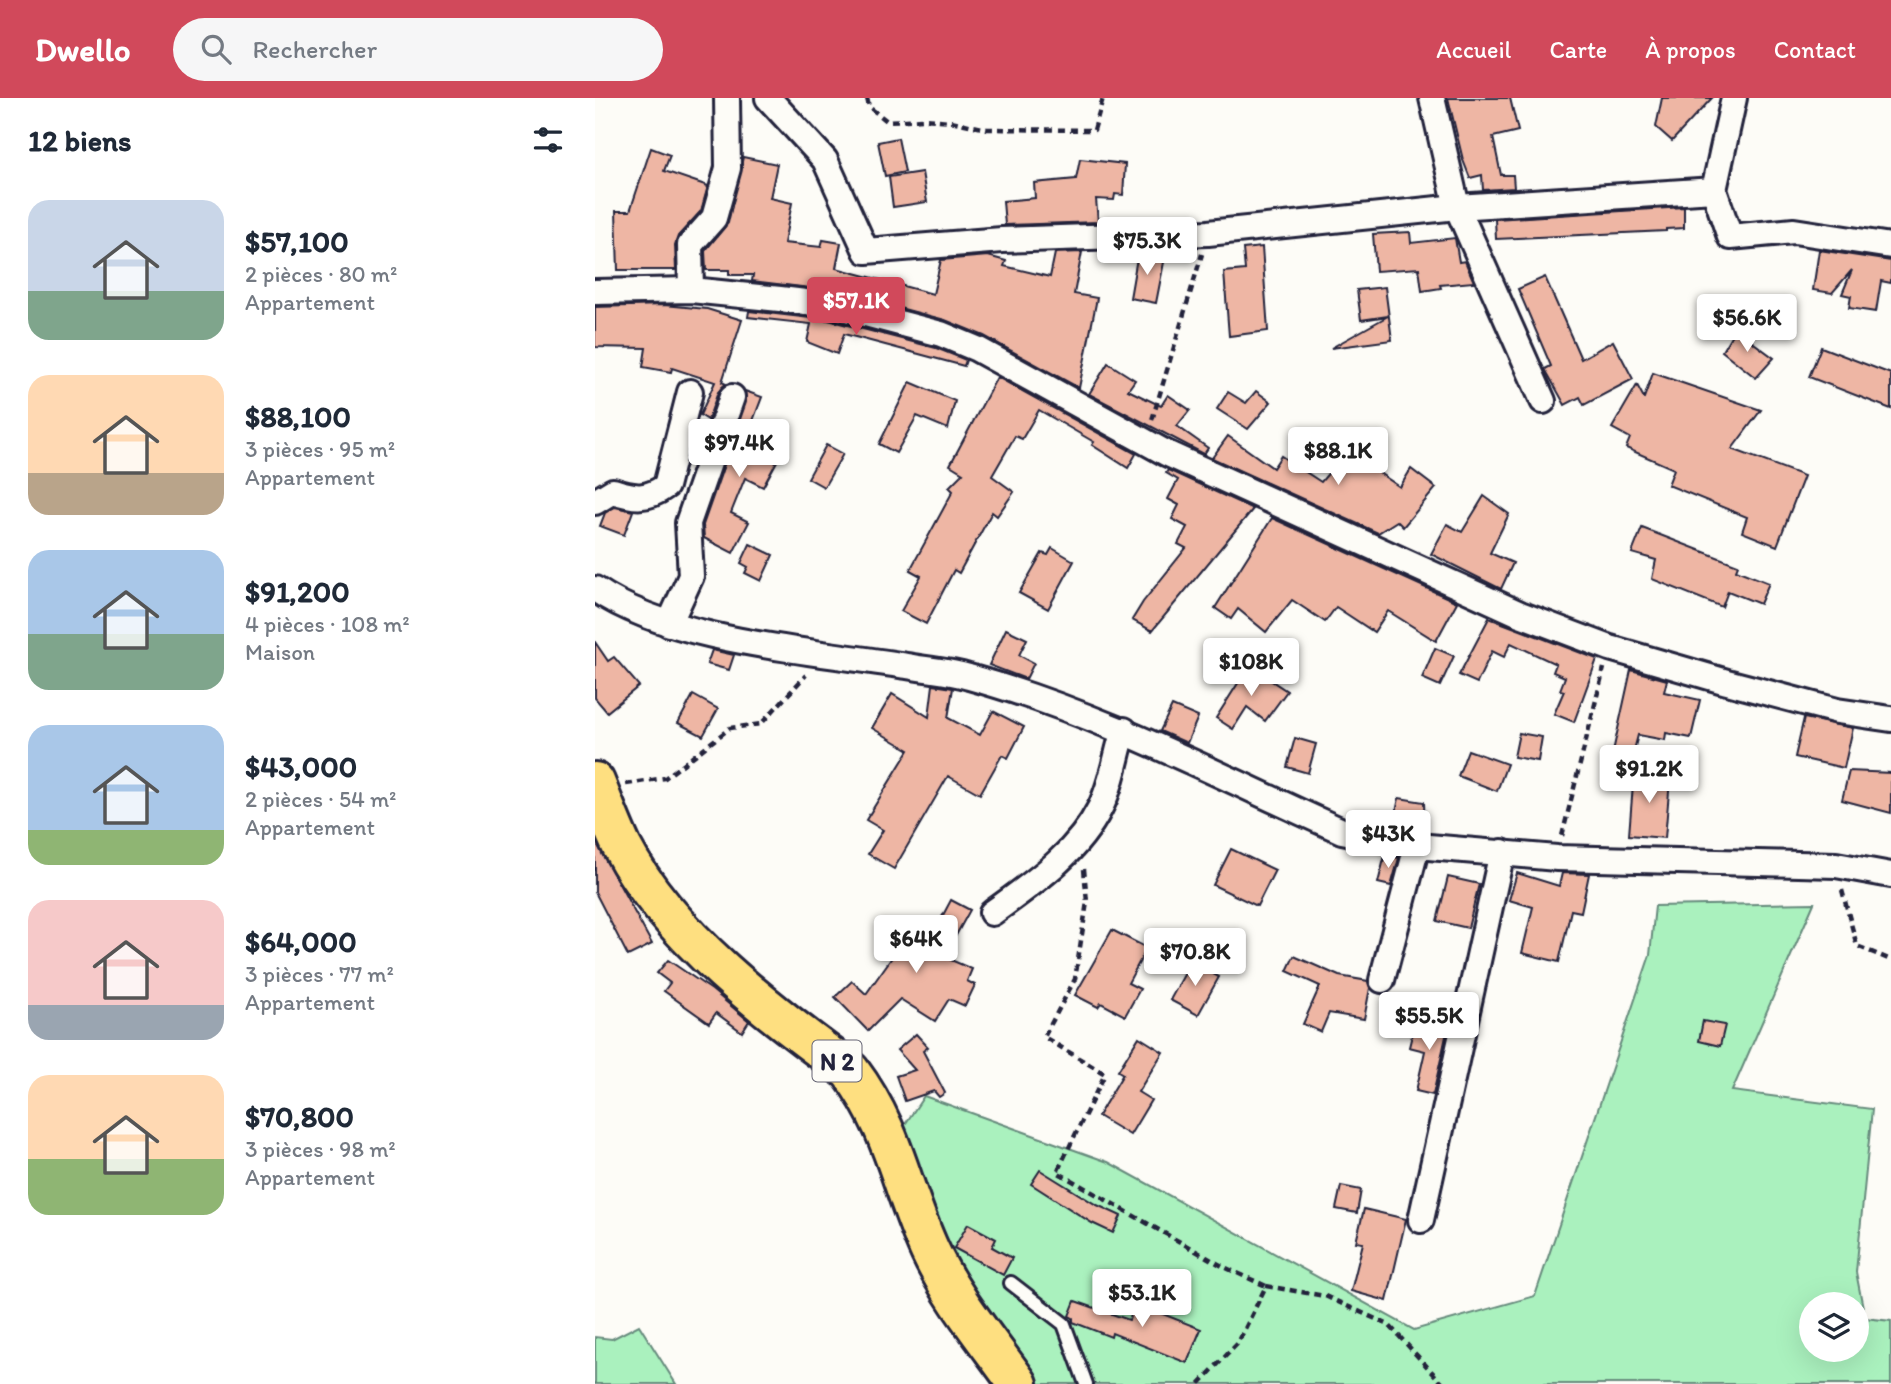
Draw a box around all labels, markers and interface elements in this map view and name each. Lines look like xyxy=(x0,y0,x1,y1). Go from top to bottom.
search box xyxy=(173,18,663,81)
text: Dwello xyxy=(35,30,131,69)
icon: search xyxy=(197,30,235,68)
text: Rechercher xyxy=(253,33,377,65)
text: Accueil xyxy=(1436,35,1511,64)
text: Carte xyxy=(1549,35,1607,64)
text: À propos xyxy=(1645,35,1736,64)
text: Contact xyxy=(1774,35,1856,64)
icon: filters xyxy=(529,121,567,159)
text: 12 biens xyxy=(28,122,131,159)
pin: $75.3K xyxy=(1090,218,1204,277)
text: $57,100 xyxy=(245,223,349,260)
text: $75.3K xyxy=(1113,226,1181,254)
icon: home xyxy=(84,228,168,312)
text: 2 pièces · 80 m² xyxy=(245,260,397,288)
pin: $57.1K xyxy=(799,278,913,337)
text: $57.1K xyxy=(823,286,889,314)
text: Appartement xyxy=(245,288,375,316)
pin: $56.6K xyxy=(1690,294,1804,354)
text: $56.6K xyxy=(1713,303,1781,331)
text: $88,100 xyxy=(245,398,351,435)
icon: home xyxy=(84,403,168,487)
pin: $97.4K xyxy=(682,420,796,479)
text: $97.4K xyxy=(704,428,774,456)
pin: $88.1K xyxy=(1281,428,1395,487)
text: 3 pièces · 95 m² xyxy=(245,435,395,463)
text: $88.1K xyxy=(1304,436,1372,464)
text: Appartement xyxy=(245,463,375,491)
text: $91,200 xyxy=(245,573,350,610)
icon: home xyxy=(84,578,168,662)
text: 4 pièces · 108 m² xyxy=(245,610,410,638)
text: Maison xyxy=(245,638,315,666)
pin: $108K xyxy=(1202,638,1300,698)
text: $108K xyxy=(1219,647,1283,675)
pin: $91.2K xyxy=(1592,746,1706,805)
text: $43,000 xyxy=(245,748,357,785)
icon: home xyxy=(84,753,168,837)
text: $91.2K xyxy=(1616,754,1682,782)
text: 2 pièces · 54 m² xyxy=(245,785,397,813)
pin: $43K xyxy=(1347,810,1429,870)
text: Appartement xyxy=(245,813,375,841)
text: $43K xyxy=(1362,819,1414,847)
pin: $64K xyxy=(875,916,957,975)
text: $64,000 xyxy=(245,923,357,960)
text: $64K xyxy=(890,924,942,952)
icon: home xyxy=(84,928,168,1012)
pin: $70.8K xyxy=(1138,928,1252,988)
text: $70.8K xyxy=(1160,937,1230,965)
text: 3 pièces · 77 m² xyxy=(245,960,394,988)
text: Appartement xyxy=(245,988,375,1016)
pin: $55.5K xyxy=(1372,992,1486,1052)
text: $55.5K xyxy=(1395,1001,1463,1029)
road number: N 2 xyxy=(813,1041,861,1082)
text: $70,800 xyxy=(245,1098,354,1135)
icon: home xyxy=(84,1103,168,1187)
text: 3 pièces · 98 m² xyxy=(245,1135,396,1163)
text: Appartement xyxy=(245,1163,375,1191)
pin: $53.1K xyxy=(1085,1270,1199,1329)
text: $53.1K xyxy=(1108,1278,1176,1306)
map controls xyxy=(1799,1292,1869,1362)
button: layers xyxy=(1799,1292,1869,1362)

